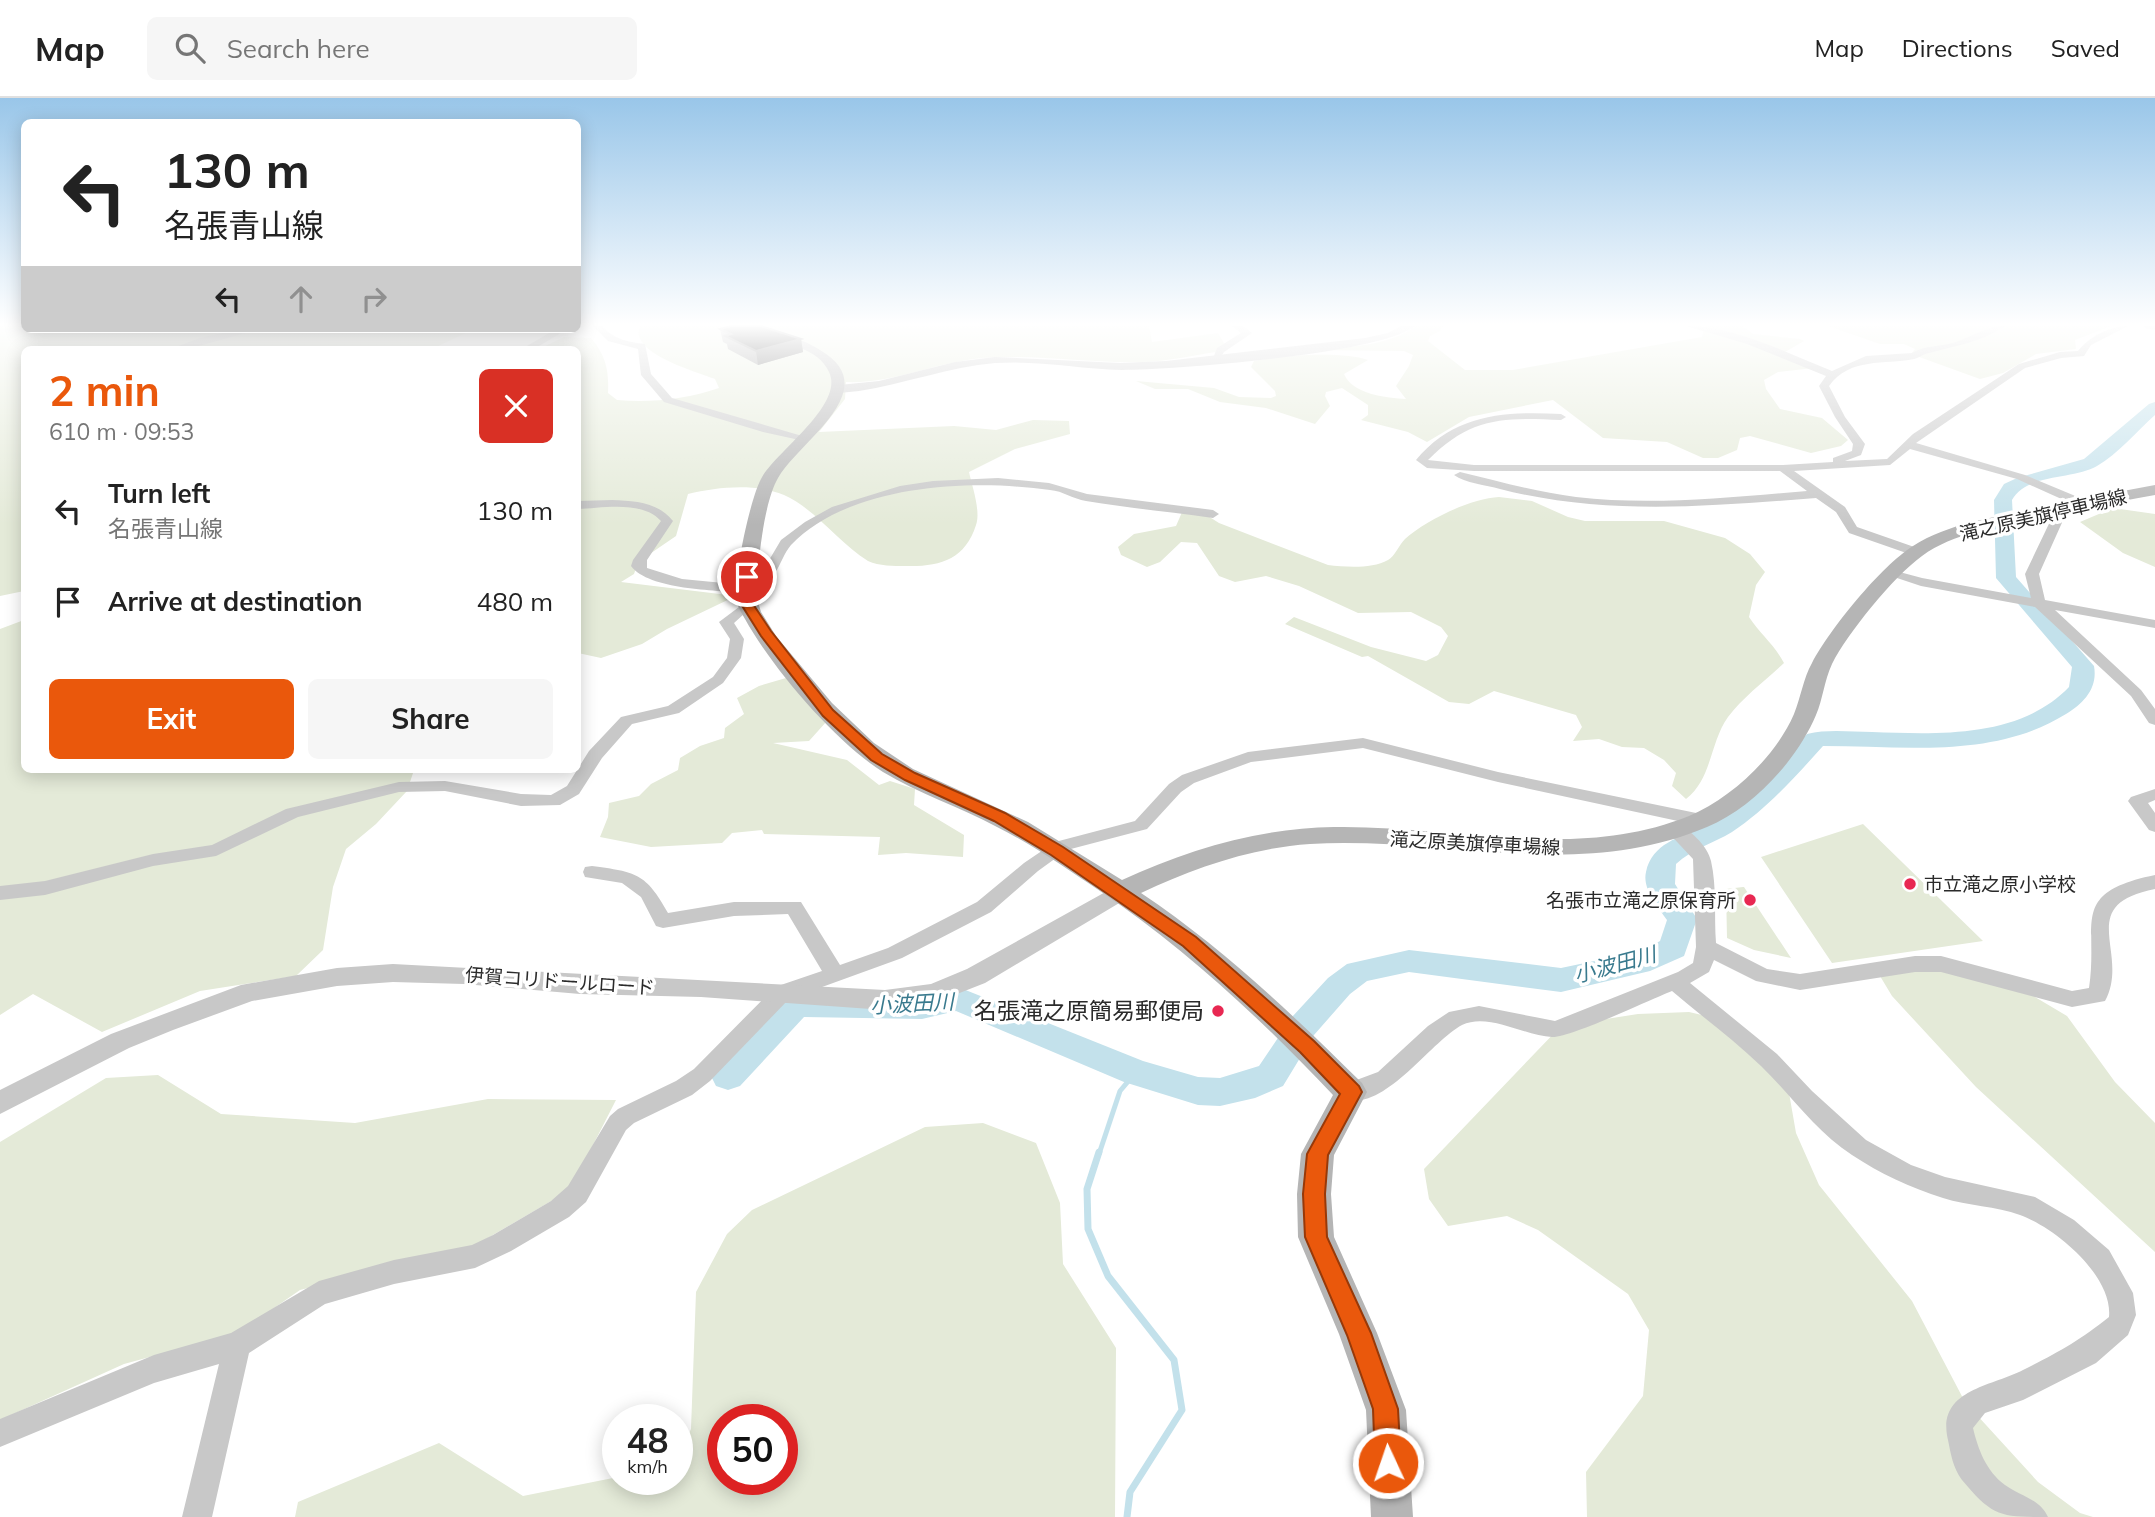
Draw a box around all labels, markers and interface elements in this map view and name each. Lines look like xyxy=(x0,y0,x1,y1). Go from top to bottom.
search box xyxy=(147,17,637,80)
text: Map xyxy=(35,28,105,69)
icon: search xyxy=(171,29,209,67)
text: Search here xyxy=(227,32,370,65)
text: Map xyxy=(1814,33,1864,63)
text: Directions xyxy=(1902,33,2013,63)
text: Saved xyxy=(2051,33,2120,63)
text: 130 m xyxy=(164,139,310,200)
icon: left xyxy=(49,147,140,238)
text: 名張青山線 xyxy=(164,205,324,245)
icon: left xyxy=(209,280,247,318)
icon: ahead xyxy=(282,280,320,318)
icon: right xyxy=(355,280,393,318)
text: 2 min xyxy=(49,364,160,417)
button: close xyxy=(479,369,553,443)
text: 610 m · 09:53 xyxy=(49,417,194,446)
text: Turn left xyxy=(108,477,210,510)
street label: 滝之原美旗停車場線 xyxy=(1957,484,2129,546)
icon: left xyxy=(49,492,87,530)
text: 130 m xyxy=(477,494,553,527)
text: 名張青山線 xyxy=(108,514,223,543)
pin xyxy=(717,547,777,607)
icon: arrive xyxy=(728,558,766,596)
icon: arrive xyxy=(49,583,87,621)
text: Arrive at destination xyxy=(108,585,363,618)
text: 480 m xyxy=(477,585,553,618)
button: Exit xyxy=(49,679,294,759)
button: Share xyxy=(308,679,553,759)
street label: 滝之原美旗停車場線 xyxy=(1389,827,1561,859)
place label: 市立滝之原小学校 xyxy=(1924,872,2076,896)
marker: 市立滝之原小学校 xyxy=(1902,876,1918,892)
place label: 名張市立滝之原保育所 xyxy=(1546,888,1736,912)
marker: 名張市立滝之原保育所 xyxy=(1742,892,1758,908)
water label: 小波田川 xyxy=(1571,940,1661,987)
street label: 伊賀コリドールロード xyxy=(464,962,656,1000)
water label: 小波田川 xyxy=(869,988,957,1018)
place label: 名張滝之原簡易郵便局 xyxy=(974,996,1204,1025)
marker: 名張滝之原簡易郵便局 xyxy=(1210,1003,1226,1019)
speed limit sign: 50 xyxy=(707,1404,798,1495)
text: 48 xyxy=(626,1418,669,1462)
position arrow xyxy=(1351,1426,1425,1500)
text: km/h xyxy=(627,1455,668,1478)

